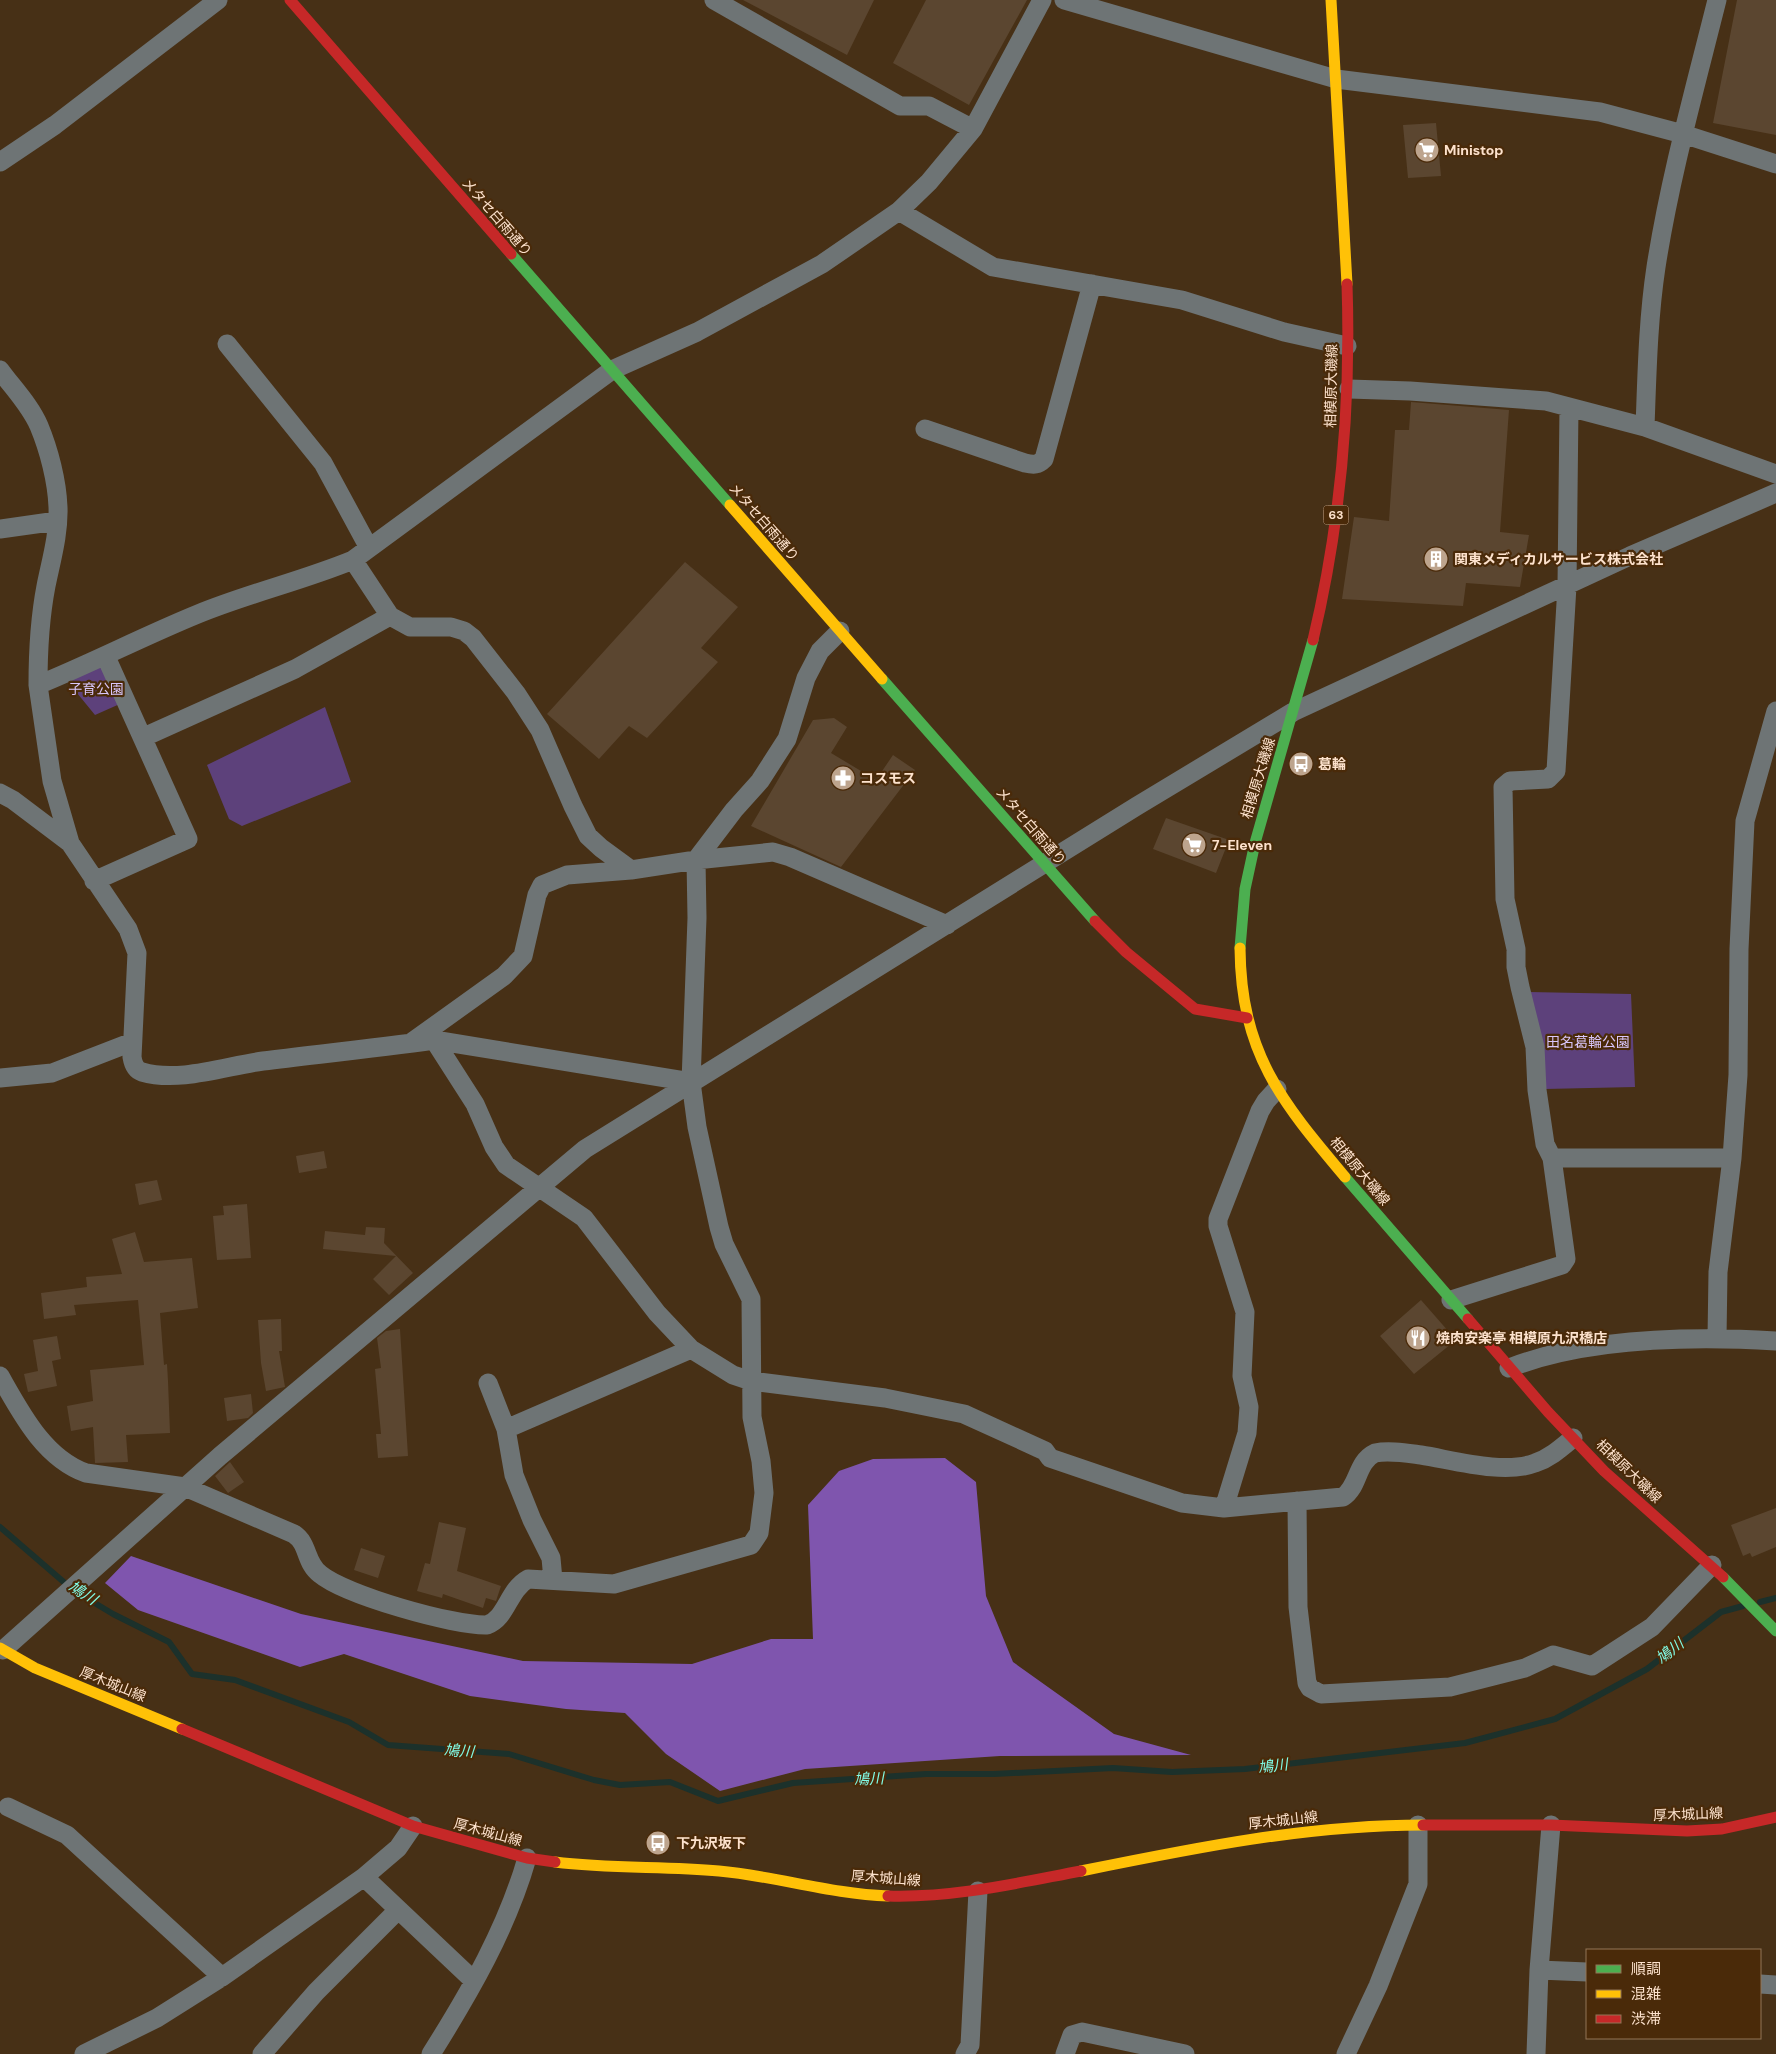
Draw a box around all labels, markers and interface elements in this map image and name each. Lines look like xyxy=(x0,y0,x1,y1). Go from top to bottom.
supermarket icon: Ministop xyxy=(1414,137,1440,163)
place label: Ministop xyxy=(1444,141,1504,159)
street label: メタセ白雨通り xyxy=(458,174,536,260)
street label: 相模原大磯線 xyxy=(1321,344,1341,428)
street label: メタセ白雨通り xyxy=(725,479,803,565)
road number: 63 xyxy=(1324,506,1348,524)
building icon: 関東メディカルサービス株式会社 xyxy=(1423,546,1449,572)
place label: 関東メディカルサービス株式会社 xyxy=(1454,550,1663,568)
park label: 子育公園 xyxy=(68,680,124,698)
street label: 相模原大磯線 xyxy=(1237,735,1279,821)
bus stop icon: 葛輪 xyxy=(1288,751,1314,777)
place label: 葛輪 xyxy=(1318,755,1346,773)
pharmacy icon: コスモス xyxy=(830,765,856,791)
place label: コスモス xyxy=(860,769,916,787)
street label: メタセ白雨通り xyxy=(992,783,1070,869)
supermarket icon: 7-Eleven xyxy=(1181,832,1207,858)
place label: 7-Eleven xyxy=(1212,836,1272,854)
park label: 田名葛輪公園 xyxy=(1546,1033,1630,1051)
street label: 相模原大磯線 xyxy=(1326,1133,1394,1209)
restaurant icon: 焼肉安楽亭 相模原九沢橋店 xyxy=(1405,1325,1431,1351)
place label: 焼肉安楽亭 相模原九沢橋店 xyxy=(1436,1329,1607,1347)
street label: 相模原大磯線 xyxy=(1593,1435,1665,1507)
water label: 鳩川 xyxy=(65,1577,103,1610)
water label: 鳩川 xyxy=(1652,1633,1690,1668)
street label: 厚木城山線 xyxy=(77,1663,149,1705)
water label: 鳩川 xyxy=(443,1740,477,1762)
water label: 鳩川 xyxy=(1257,1754,1291,1778)
water label: 鳩川 xyxy=(853,1768,886,1790)
street label: 厚木城山線 xyxy=(1653,1804,1723,1824)
street label: 厚木城山線 xyxy=(1247,1807,1319,1833)
street label: 厚木城山線 xyxy=(452,1814,524,1850)
bus stop icon: 下九沢坂下 xyxy=(645,1830,671,1856)
place label: 下九沢坂下 xyxy=(676,1834,746,1852)
street label: 厚木城山線 xyxy=(850,1867,922,1889)
legend xyxy=(1586,1949,1761,2039)
text: 順調 xyxy=(1631,1959,1661,1979)
text: 混雑 xyxy=(1631,1984,1661,2004)
text: 渋滞 xyxy=(1631,2009,1661,2029)

